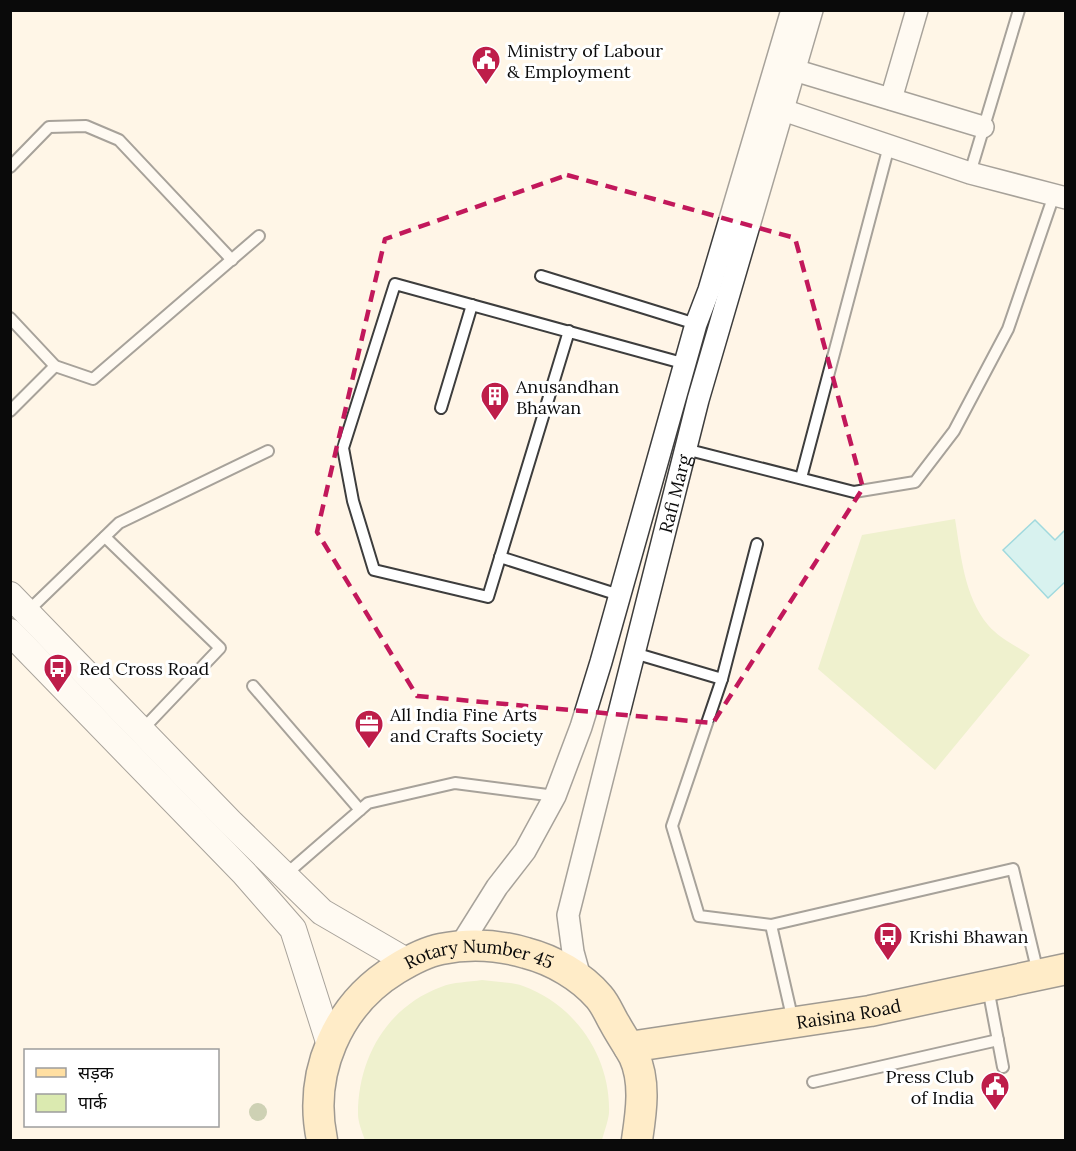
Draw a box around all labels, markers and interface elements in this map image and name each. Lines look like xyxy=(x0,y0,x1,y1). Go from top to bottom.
place label: Ministry of Labour & Employment xyxy=(507,39,663,83)
public building icon: Ministry of Labour & Employment xyxy=(470,44,502,86)
place label: Anusandhan Bhawan xyxy=(515,375,619,419)
building icon: Anusandhan Bhawan xyxy=(479,380,511,422)
street label: Rafi Marg xyxy=(653,451,696,535)
bus stop icon: Red Cross Road xyxy=(42,652,74,694)
place label: Red Cross Road xyxy=(79,657,210,680)
place label: All India Fine Arts and Crafts Society xyxy=(389,703,544,747)
office icon: All India Fine Arts and Crafts Society xyxy=(353,708,385,750)
bus stop icon: Krishi Bhawan xyxy=(872,920,904,962)
place label: Krishi Bhawan xyxy=(909,925,1028,948)
text: Rotary Number 45 xyxy=(400,934,557,974)
street label: Rotary Number 45 xyxy=(403,956,557,978)
street label: Raisina Road xyxy=(795,993,903,1033)
legend xyxy=(24,1049,219,1127)
text: सड़क xyxy=(78,1061,115,1084)
place label: Press Club of India xyxy=(886,1065,974,1109)
public building icon: Press Club of India xyxy=(979,1070,1011,1112)
text: पार्क xyxy=(78,1091,108,1114)

